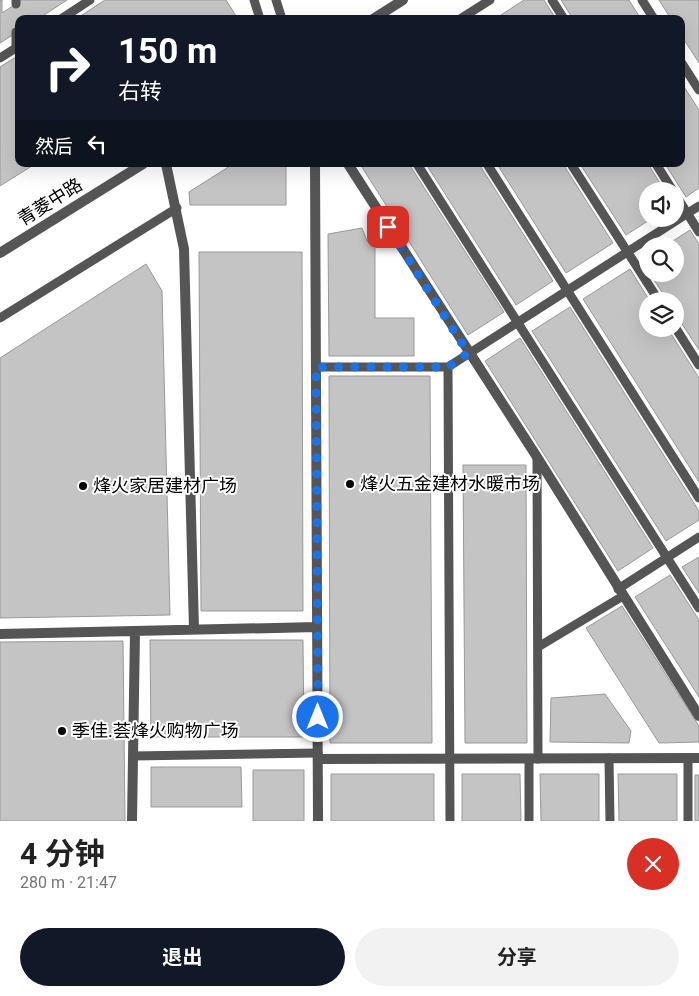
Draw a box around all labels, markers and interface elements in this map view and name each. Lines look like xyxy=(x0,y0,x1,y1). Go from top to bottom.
text: 150 m xyxy=(118,31,217,72)
icon: right xyxy=(35,35,100,100)
text: 右转 xyxy=(118,79,162,104)
icon: left xyxy=(83,130,111,158)
text: 然后 xyxy=(35,135,73,158)
street label: 青菱中路 xyxy=(14,174,86,230)
map controls xyxy=(639,182,684,337)
button: sound xyxy=(639,182,684,227)
pin xyxy=(367,206,409,248)
icon: arrive xyxy=(374,213,402,241)
button: search xyxy=(639,237,684,282)
button: layers xyxy=(639,292,684,337)
place label: 烽火五金建材水暖市场 xyxy=(360,473,540,494)
place label: 烽火家居建材广场 xyxy=(93,475,237,496)
marker: 烽火五金建材水暖市场 xyxy=(344,478,356,490)
marker: 烽火家居建材广场 xyxy=(77,480,89,492)
position arrow xyxy=(291,690,343,742)
place label: 季佳.荟烽火购物广场 xyxy=(72,720,239,741)
marker: 季佳.荟烽火购物广场 xyxy=(56,725,68,737)
text: 4 分钟 xyxy=(20,836,105,871)
button: close xyxy=(627,838,679,890)
text: 280 m · 21:47 xyxy=(20,873,117,892)
button: 退出 xyxy=(20,928,345,986)
button: 分享 xyxy=(355,928,679,986)

